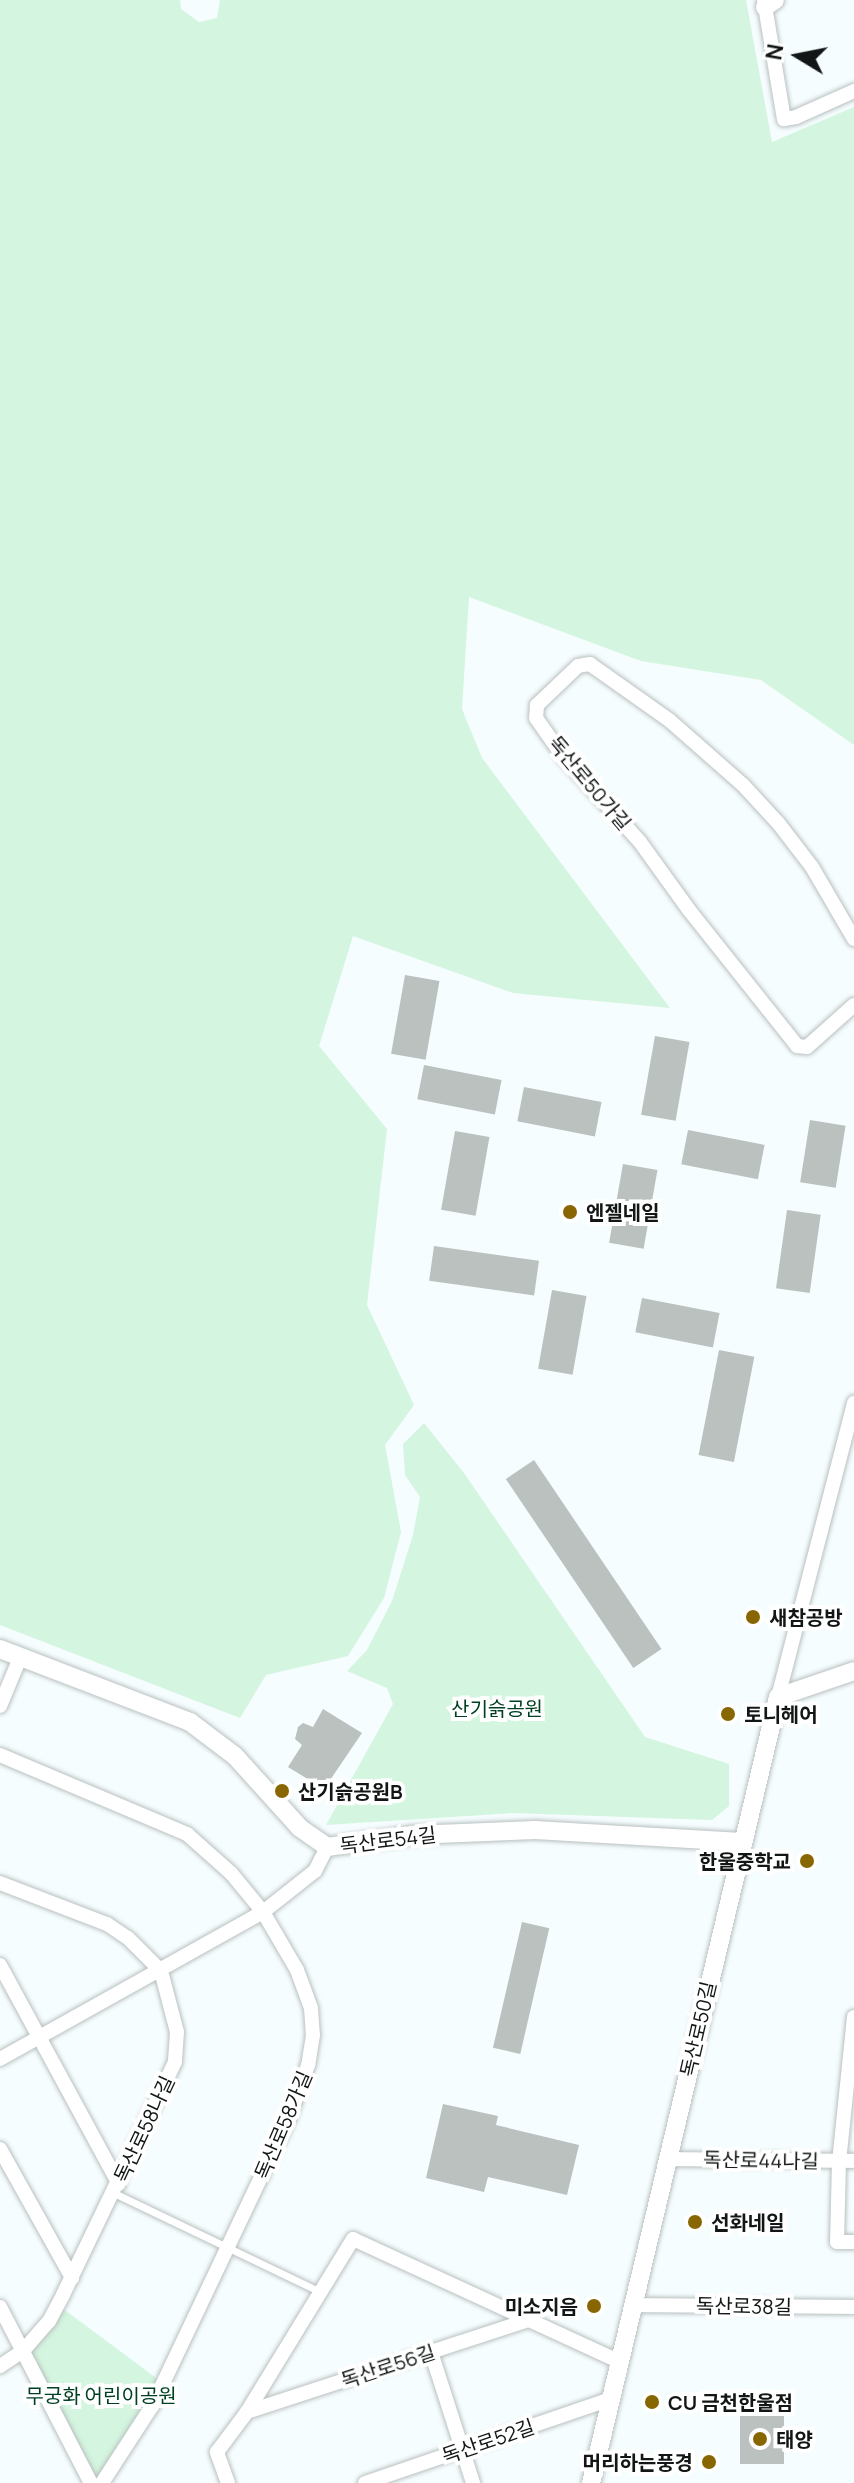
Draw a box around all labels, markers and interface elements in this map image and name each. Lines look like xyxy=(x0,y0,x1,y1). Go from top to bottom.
north arrow xyxy=(758,16,838,96)
text: N xyxy=(758,41,791,62)
street label: 독산로50가길 xyxy=(544,731,636,835)
place label: 엔젤네일 xyxy=(586,1200,660,1224)
marker: 엔젤네일 xyxy=(561,1203,579,1221)
place label: 새참공방 xyxy=(769,1605,843,1629)
marker: 새참공방 xyxy=(744,1608,762,1626)
park label: 산기슭공원 xyxy=(451,1696,543,1720)
place label: 토니헤어 xyxy=(744,1702,818,1726)
marker: 토니헤어 xyxy=(719,1705,737,1723)
place label: 산기슭공원B xyxy=(298,1779,403,1803)
marker: 산기슭공원B xyxy=(273,1782,291,1800)
street label: 독산로54길 xyxy=(338,1822,438,1858)
place label: 한울중학교 xyxy=(699,1849,791,1873)
marker: 한울중학교 xyxy=(798,1852,816,1870)
street label: 독산로50길 xyxy=(675,1979,721,2079)
street label: 독산로58가길 xyxy=(249,2067,317,2183)
street label: 독산로58나길 xyxy=(109,2072,179,2186)
street label: 독산로44나길 xyxy=(703,2147,819,2173)
place label: 선화네일 xyxy=(711,2210,785,2234)
marker: 선화네일 xyxy=(686,2213,704,2231)
street label: 독산로38길 xyxy=(696,2293,792,2319)
place label: 미소지음 xyxy=(504,2294,578,2318)
marker: 미소지음 xyxy=(585,2297,603,2315)
street label: 독산로56길 xyxy=(338,2340,438,2392)
park label: 무궁화 어린이공원 xyxy=(25,2383,177,2407)
place label: CU 금천한울점 xyxy=(668,2390,793,2414)
marker: CU 금천한울점 xyxy=(643,2393,661,2411)
street label: 독산로52길 xyxy=(439,2414,537,2468)
place label: 태양 xyxy=(776,2427,813,2451)
marker: 태양 xyxy=(751,2430,769,2448)
place label: 머리하는풍경 xyxy=(583,2450,693,2474)
marker: 머리하는풍경 xyxy=(700,2453,718,2471)

